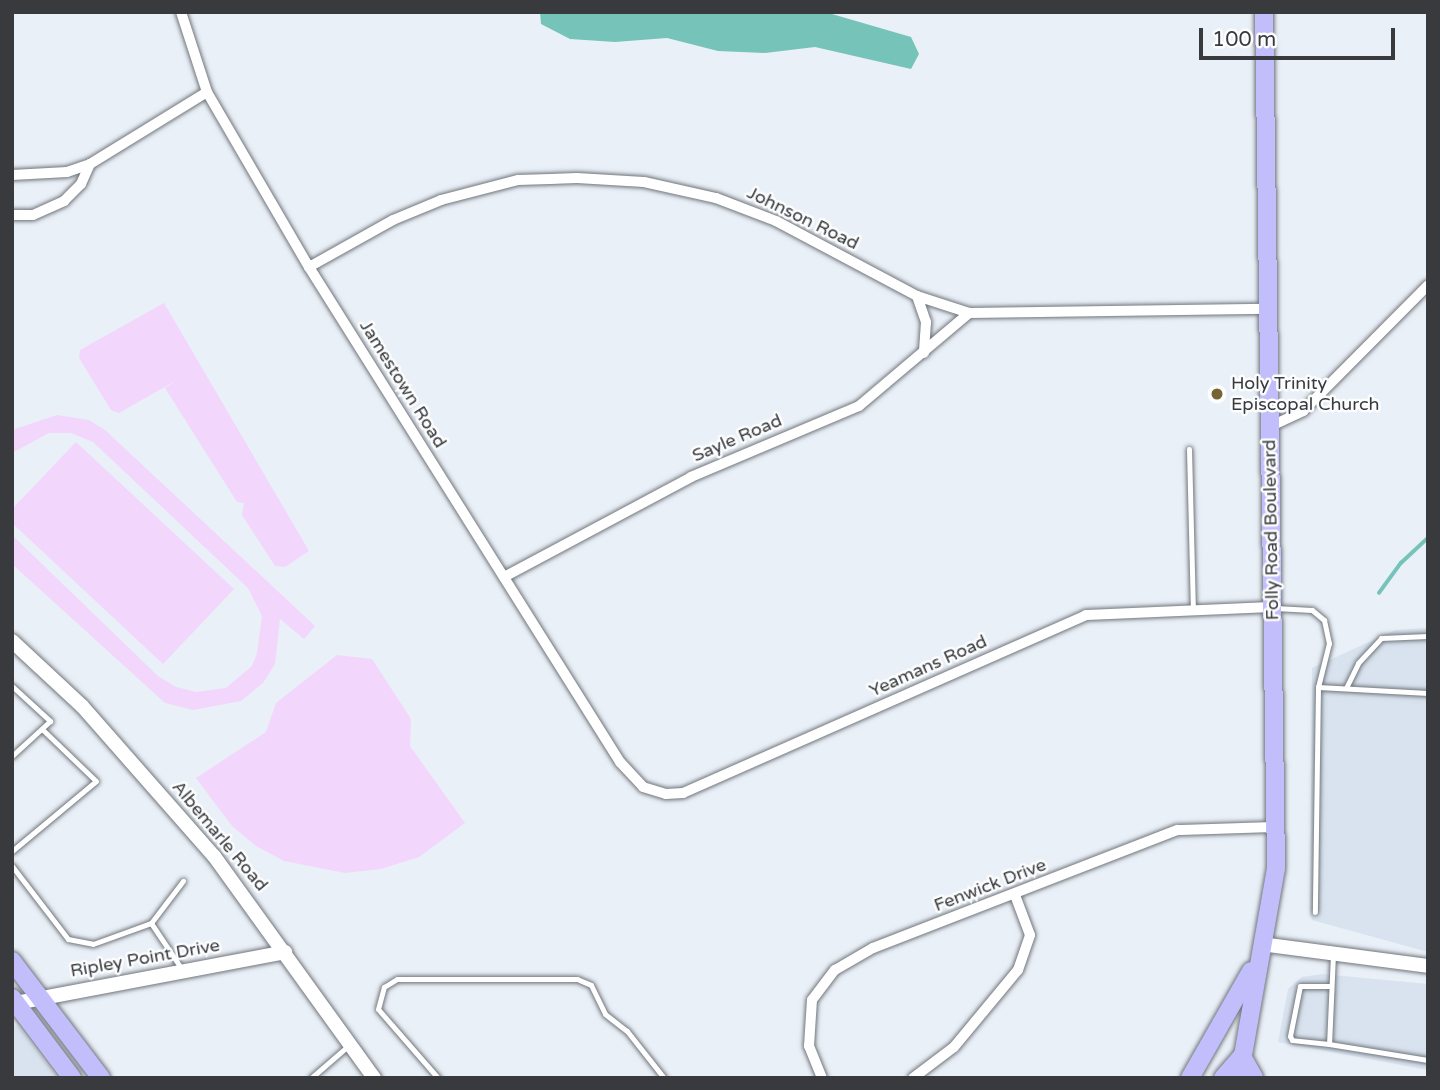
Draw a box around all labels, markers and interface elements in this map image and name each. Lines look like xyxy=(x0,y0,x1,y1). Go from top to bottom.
scale bar xyxy=(1202,14,1398,58)
text: 100 m xyxy=(1212,27,1276,52)
street label: Johnson Road xyxy=(744,182,862,254)
street label: Jamestown Road xyxy=(355,316,451,452)
place label: Holy Trinity Episcopal Church xyxy=(1231,373,1379,416)
marker: Holy Trinity Episcopal Church xyxy=(1209,386,1225,402)
street label: Sayle Road xyxy=(689,409,785,467)
street label: Folly Road Boulevard xyxy=(1259,439,1283,621)
street label: Yeamans Road xyxy=(866,630,990,702)
street label: Albemarle Road xyxy=(168,776,272,896)
street label: Fenwick Drive xyxy=(931,854,1049,916)
street label: Ripley Point Drive xyxy=(69,934,221,982)

